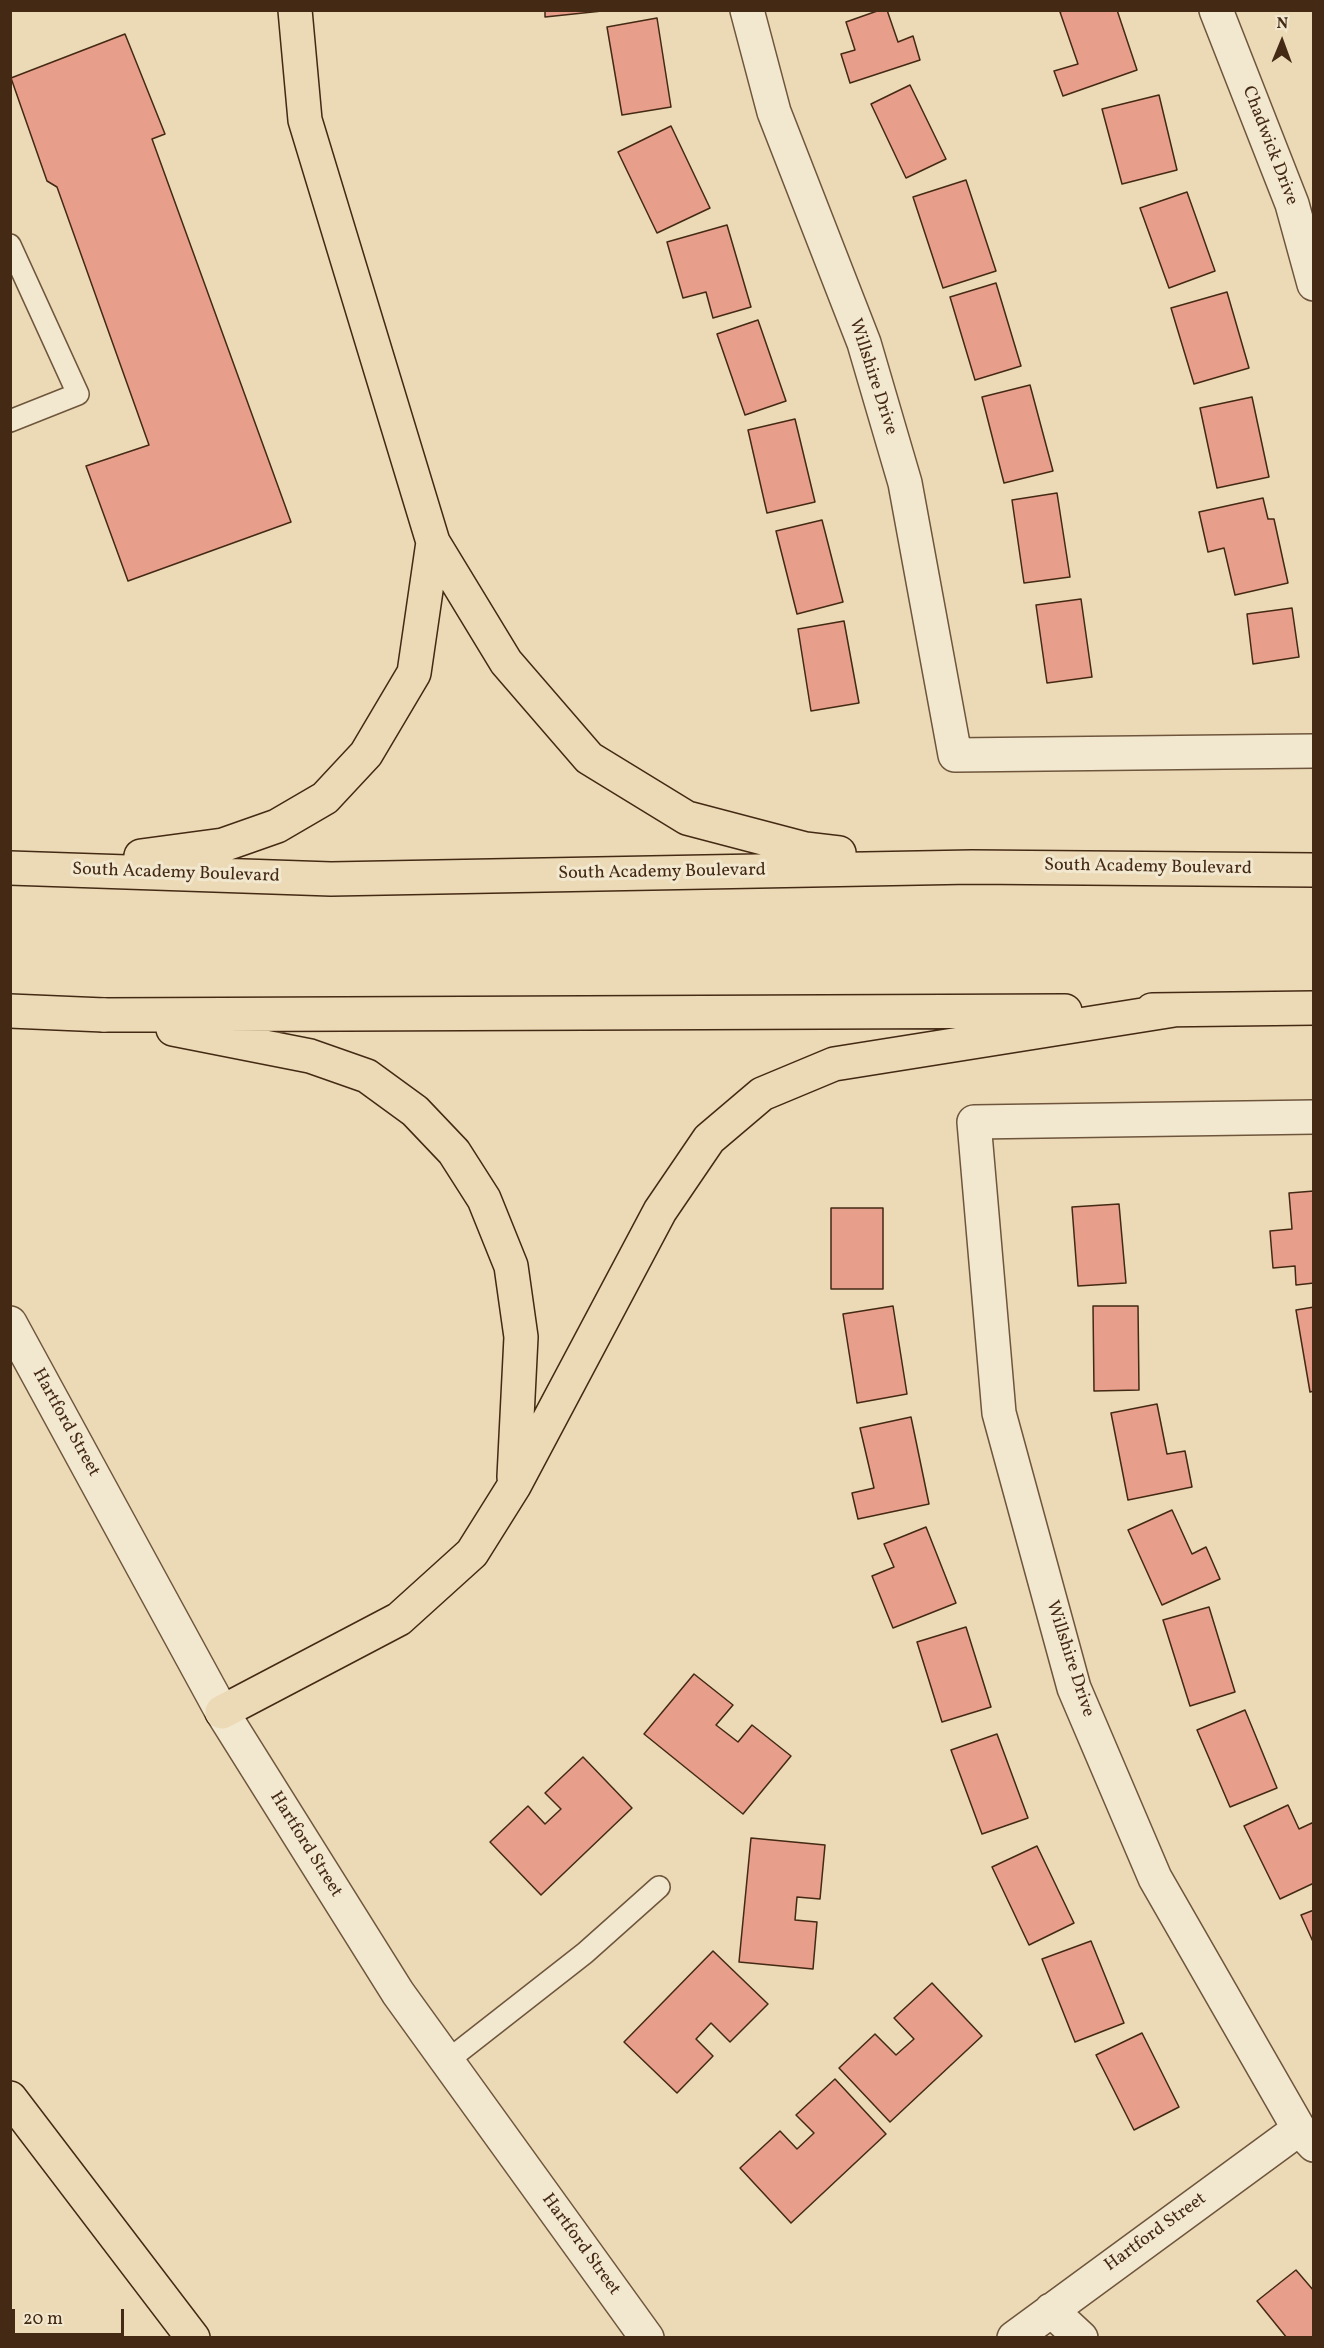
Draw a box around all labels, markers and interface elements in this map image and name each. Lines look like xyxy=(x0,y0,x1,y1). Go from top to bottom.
north arrow xyxy=(1252,12,1312,72)
text: N xyxy=(1276,13,1288,35)
street label: Chadwick Drive xyxy=(1236,83,1302,209)
street label: Willshire Drive xyxy=(843,316,901,438)
street label: South Academy Boulevard xyxy=(1044,855,1252,881)
street label: South Academy Boulevard xyxy=(72,860,280,888)
street label: South Academy Boulevard xyxy=(558,860,766,886)
street label: Hartford Street xyxy=(26,1365,104,1481)
street label: Willshire Drive xyxy=(1040,1598,1098,1720)
street label: Hartford Street xyxy=(264,1788,346,1902)
street label: Hartford Street xyxy=(1101,2189,1211,2277)
street label: Hartford Street xyxy=(536,2190,624,2300)
scale bar xyxy=(15,2297,128,2335)
text: 20 m xyxy=(23,2307,63,2332)

